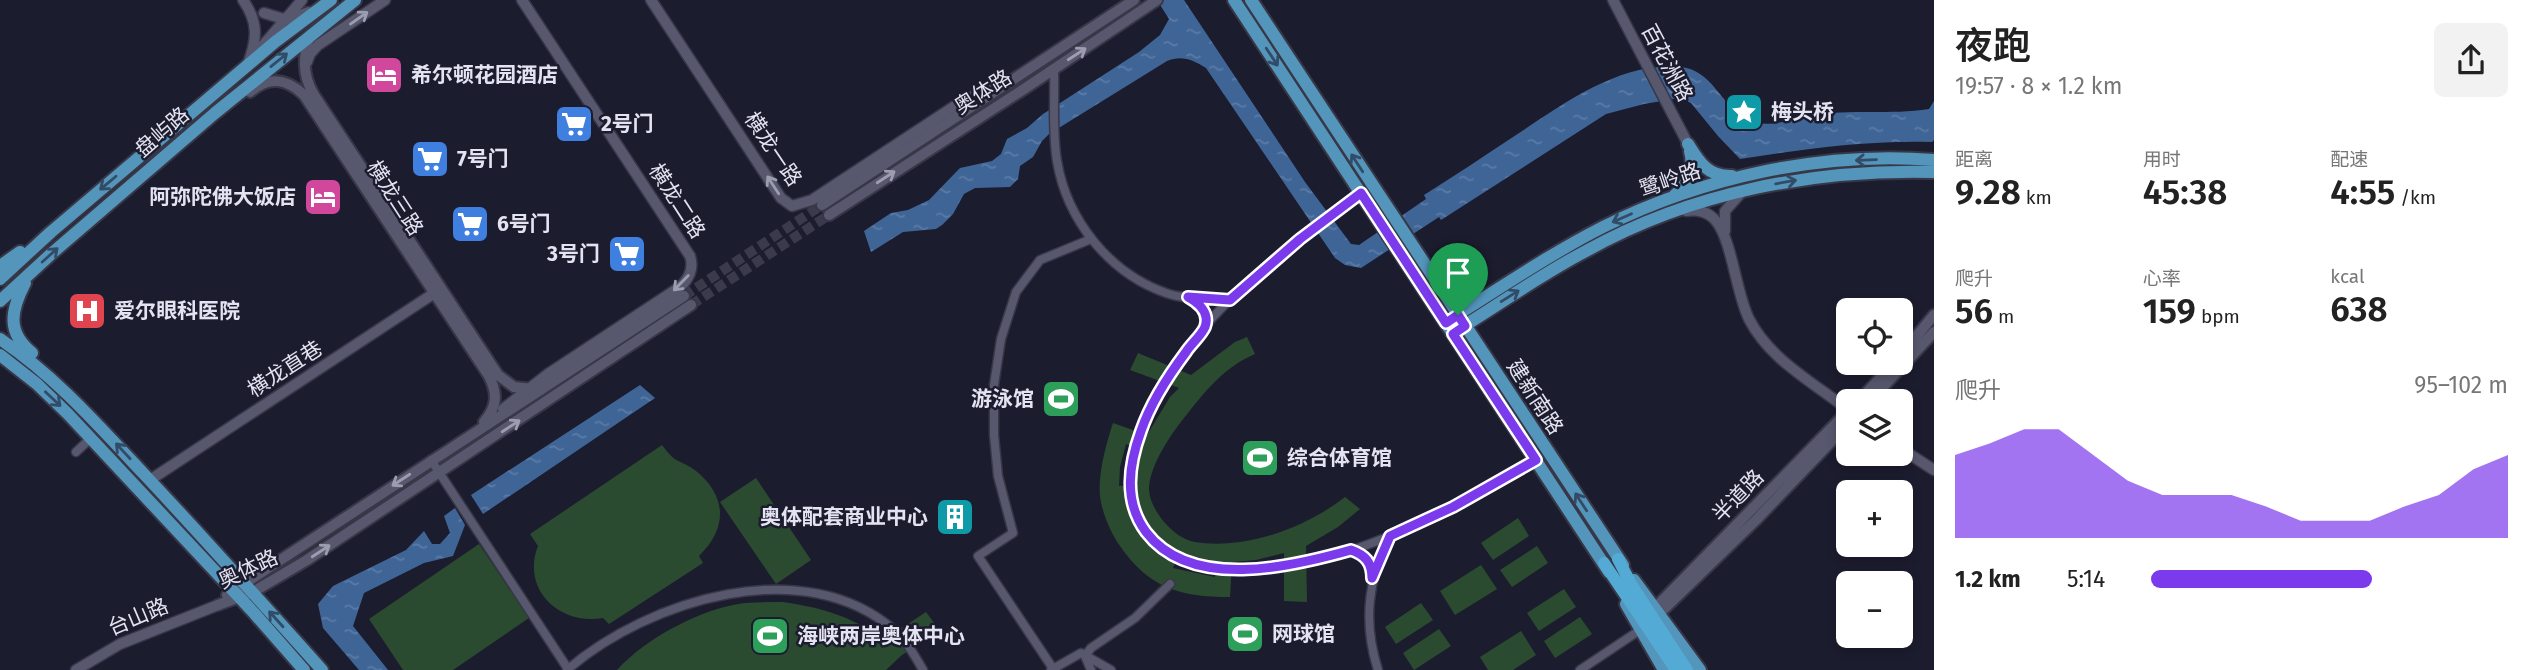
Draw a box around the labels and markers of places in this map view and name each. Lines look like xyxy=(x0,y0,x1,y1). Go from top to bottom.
hotel icon: 希尔顿花园酒店 xyxy=(363,54,405,96)
place label: 希尔顿花园酒店 xyxy=(411,62,558,88)
place icon: 梅头桥 xyxy=(1723,91,1765,133)
place label: 梅头桥 xyxy=(1771,99,1834,125)
supermarket icon: 2号门 xyxy=(553,103,595,145)
place label: 2号门 xyxy=(601,111,654,137)
supermarket icon: 7号门 xyxy=(409,138,451,180)
place label: 7号门 xyxy=(457,146,509,172)
hotel icon: 阿弥陀佛大饭店 xyxy=(302,176,344,218)
place label: 阿弥陀佛大饭店 xyxy=(149,184,296,210)
supermarket icon: 6号门 xyxy=(449,203,491,245)
place label: 6号门 xyxy=(497,211,551,237)
supermarket icon: 3号门 xyxy=(606,233,648,275)
place label: 3号门 xyxy=(546,241,600,267)
pin xyxy=(1428,243,1488,315)
hospital icon: 爱尔眼科医院 xyxy=(66,290,108,332)
place label: 爱尔眼科医院 xyxy=(114,298,240,324)
sports icon: 游泳馆 xyxy=(1040,378,1082,420)
place label: 游泳馆 xyxy=(971,386,1034,412)
sports icon: 综合体育馆 xyxy=(1239,437,1281,479)
place label: 综合体育馆 xyxy=(1287,445,1392,471)
building icon: 奥体配套商业中心 xyxy=(934,496,976,538)
place label: 奥体配套商业中心 xyxy=(760,504,928,530)
sports icon: 网球馆 xyxy=(1224,613,1266,655)
sports icon: 海峡两岸奥体中心 xyxy=(749,615,791,657)
place label: 网球馆 xyxy=(1272,621,1335,647)
place label: 海峡两岸奥体中心 xyxy=(797,623,965,649)

